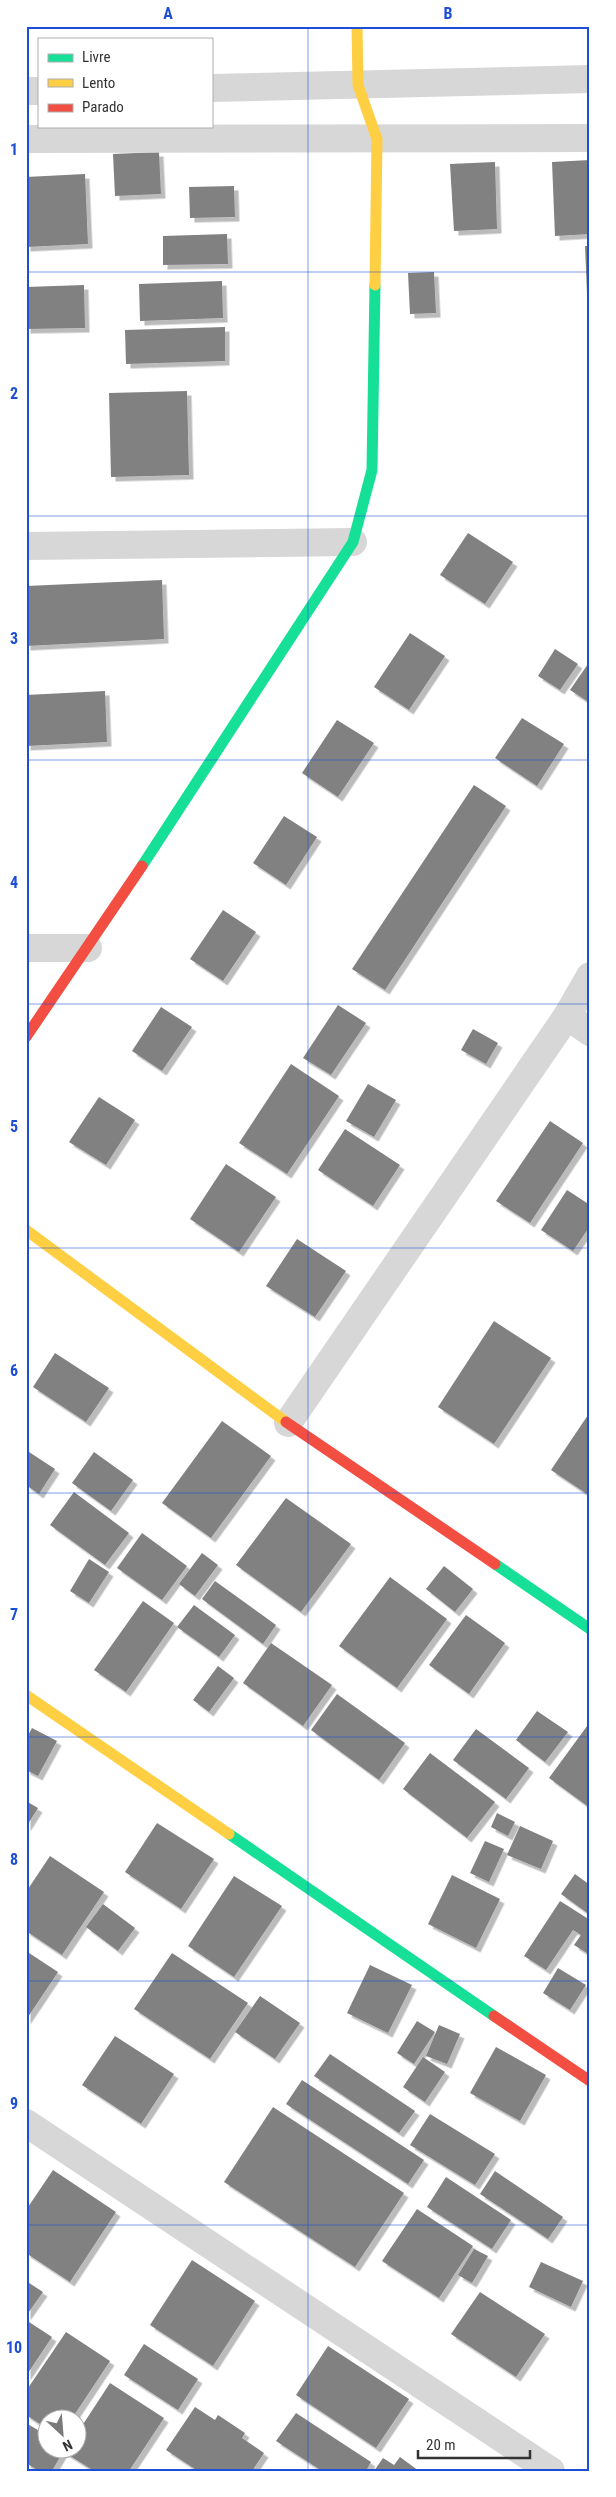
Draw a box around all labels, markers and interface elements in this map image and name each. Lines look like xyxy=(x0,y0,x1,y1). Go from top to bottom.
text: A xyxy=(163,4,173,23)
text: B xyxy=(444,4,453,23)
legend xyxy=(38,38,212,128)
text: Livre xyxy=(82,48,110,66)
text: Lento xyxy=(82,74,115,92)
text: Parado xyxy=(82,98,124,116)
text: 1 xyxy=(10,140,18,159)
text: 2 xyxy=(10,384,18,403)
text: 3 xyxy=(10,629,18,648)
text: 4 xyxy=(10,873,18,892)
text: 5 xyxy=(10,1117,18,1136)
text: 6 xyxy=(10,1361,18,1380)
text: 7 xyxy=(10,1605,18,1624)
text: 8 xyxy=(10,1850,18,1869)
text: 9 xyxy=(10,2094,18,2113)
text: 10 xyxy=(6,2338,22,2357)
north arrow xyxy=(38,2410,88,2460)
scale bar xyxy=(418,2427,531,2459)
text: 20 m xyxy=(426,2436,456,2454)
text: N xyxy=(60,2437,75,2455)

